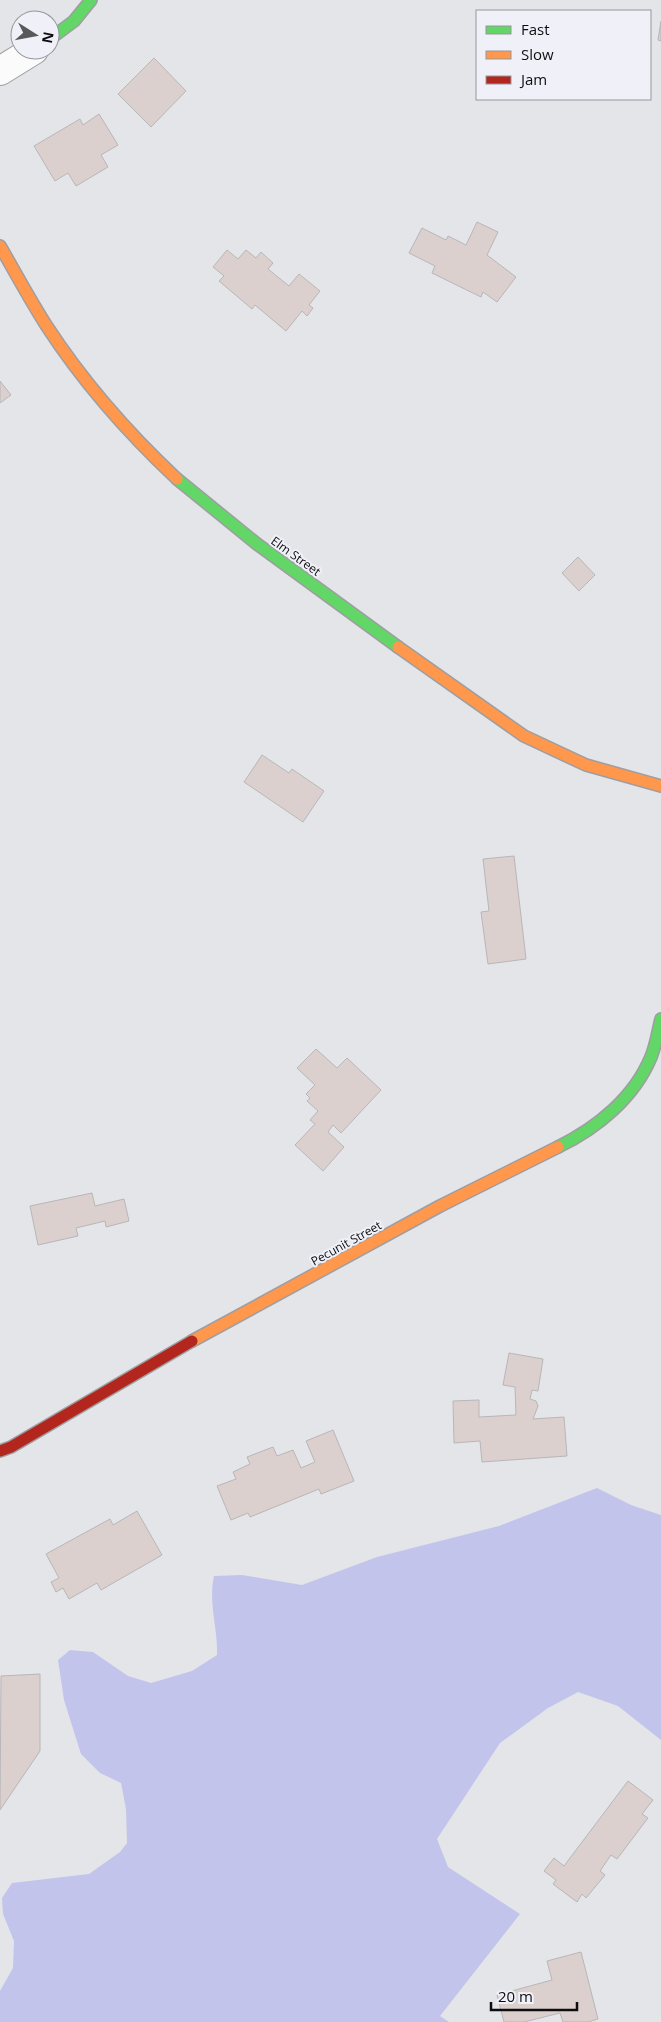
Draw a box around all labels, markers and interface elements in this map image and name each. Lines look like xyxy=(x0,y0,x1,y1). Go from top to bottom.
north arrow xyxy=(10,10,60,60)
legend xyxy=(476,10,651,100)
text: Fast xyxy=(521,19,550,39)
text: N xyxy=(38,30,59,45)
text: Slow xyxy=(521,44,554,64)
text: Jam xyxy=(519,69,547,89)
street label: Elm Street xyxy=(268,532,324,580)
street label: Pecunit Street xyxy=(308,1217,384,1269)
scale bar xyxy=(491,1980,577,2012)
text: 20 m xyxy=(498,1986,533,2006)

